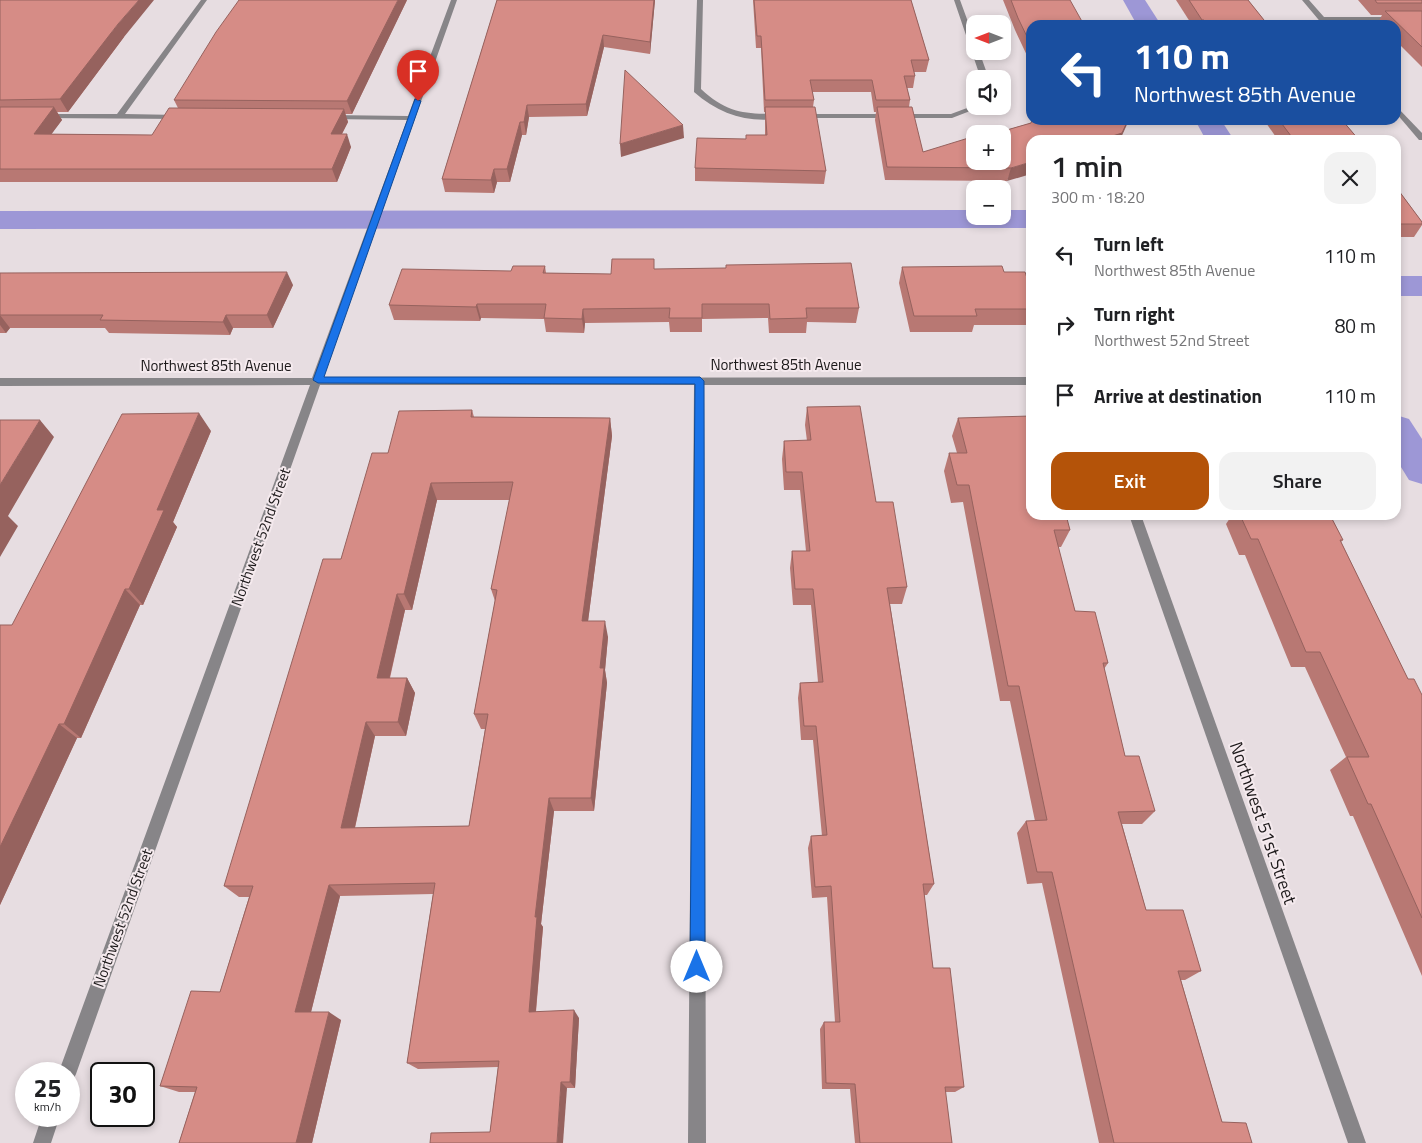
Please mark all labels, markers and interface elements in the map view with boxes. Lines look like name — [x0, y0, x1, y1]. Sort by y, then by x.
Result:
north arrow — [966, 15, 1011, 60]
map controls — [966, 15, 1011, 225]
text: 110 m — [1134, 29, 1230, 83]
icon: left — [1051, 40, 1116, 105]
pin — [397, 50, 439, 101]
icon: arrive — [404, 57, 432, 85]
button: sound — [966, 70, 1011, 115]
text: Northwest 85th Avenue — [1134, 77, 1356, 111]
button: + — [966, 125, 1011, 170]
text: 1 min — [1051, 143, 1123, 189]
button: close — [1324, 152, 1376, 204]
button: − — [966, 180, 1011, 225]
text: 300 m · 18:20 — [1051, 185, 1145, 209]
text: Turn left — [1094, 229, 1164, 258]
icon: left — [1051, 241, 1079, 269]
text: 110 m — [1324, 241, 1376, 270]
text: Northwest 85th Avenue — [1094, 258, 1255, 282]
text: Turn right — [1094, 299, 1175, 328]
icon: right — [1051, 311, 1079, 339]
text: 80 m — [1335, 311, 1376, 340]
text: Northwest 52nd Street — [1094, 328, 1249, 352]
street label: Northwest 85th Avenue — [710, 353, 862, 376]
street label: Northwest 85th Avenue — [140, 354, 292, 377]
icon: arrive — [1051, 381, 1079, 409]
text: Arrive at destination — [1094, 381, 1262, 410]
text: 110 m — [1324, 381, 1376, 410]
button: Exit — [1051, 452, 1209, 510]
button: Share — [1219, 452, 1376, 510]
street label: Northwest 52nd Street — [225, 464, 296, 609]
street label: Northwest 51st Street — [1223, 738, 1304, 908]
street label: Northwest 52nd Street — [87, 845, 158, 990]
position arrow — [670, 940, 722, 992]
speed limit sign: 30 — [90, 1062, 155, 1127]
text: 25 — [33, 1069, 62, 1107]
text: km/h — [34, 1097, 61, 1116]

